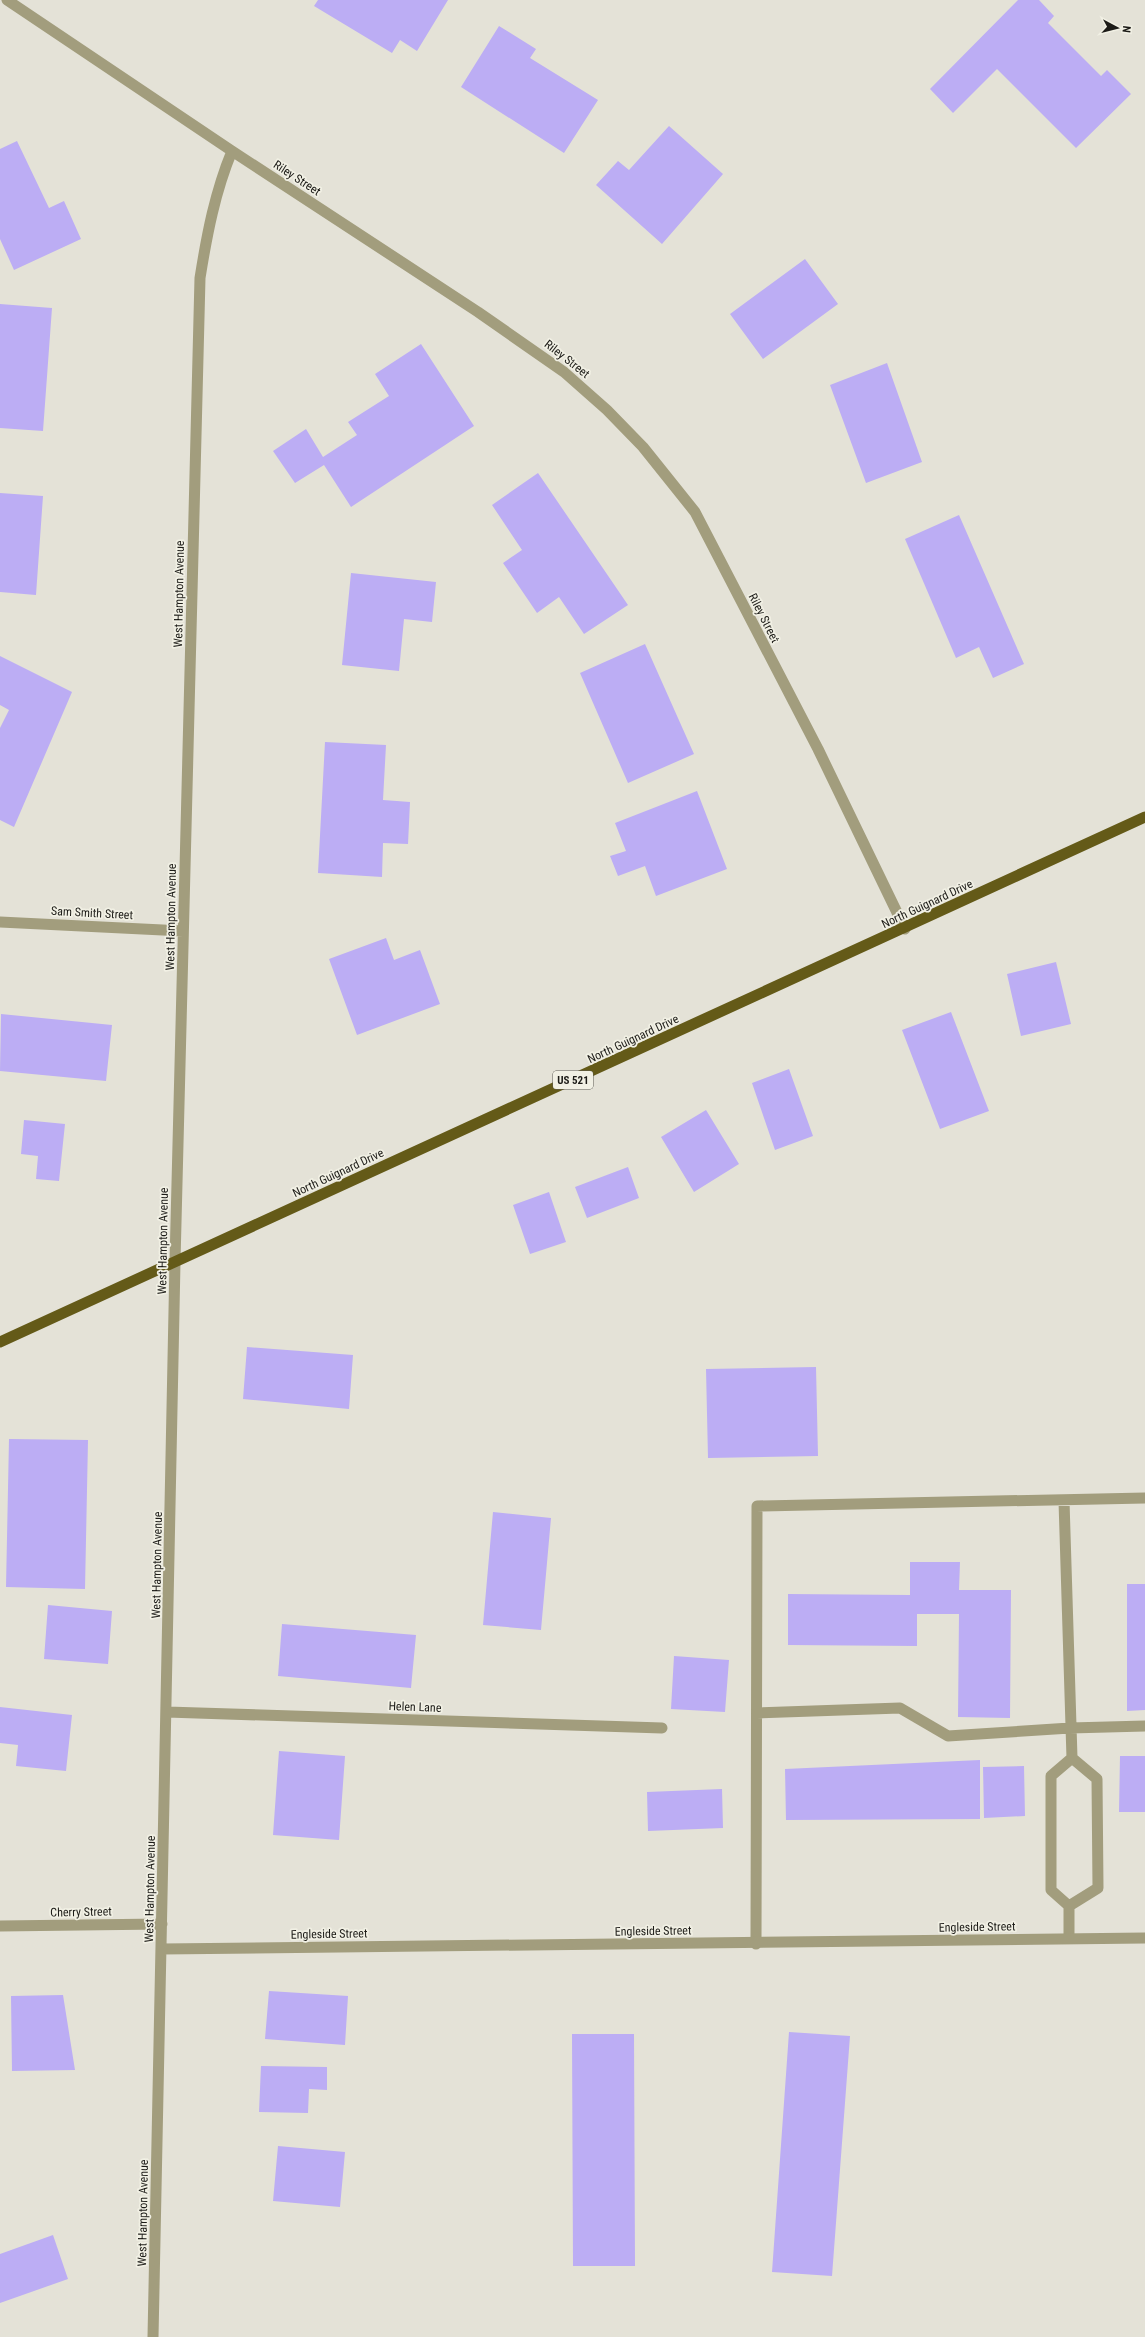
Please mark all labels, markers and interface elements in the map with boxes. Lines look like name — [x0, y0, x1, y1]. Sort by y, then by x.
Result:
north arrow — [1097, 8, 1137, 48]
text: N — [1120, 25, 1133, 34]
street label: Riley Street — [271, 158, 324, 199]
street label: Riley Street — [542, 337, 593, 381]
street label: West Hampton Avenue — [171, 540, 187, 648]
street label: Riley Street — [746, 591, 783, 645]
street label: West Hampton Avenue — [163, 863, 179, 971]
street label: North Guignard Drive — [879, 877, 975, 931]
street label: Sam Smith Street — [51, 904, 134, 922]
street label: North Guignard Drive — [585, 1012, 681, 1066]
road number: US 521 — [553, 1071, 593, 1089]
street label: North Guignard Drive — [290, 1146, 386, 1200]
street label: West Hampton Avenue — [155, 1187, 171, 1295]
street label: West Hampton Avenue — [149, 1511, 165, 1619]
street label: Helen Lane — [388, 1699, 442, 1715]
street label: West Hampton Avenue — [142, 1835, 158, 1943]
street label: Cherry Street — [50, 1904, 112, 1920]
street label: Engleside Street — [939, 1919, 1016, 1935]
street label: Engleside Street — [615, 1923, 692, 1939]
street label: Engleside Street — [291, 1926, 368, 1942]
street label: West Hampton Avenue — [135, 2159, 151, 2267]

